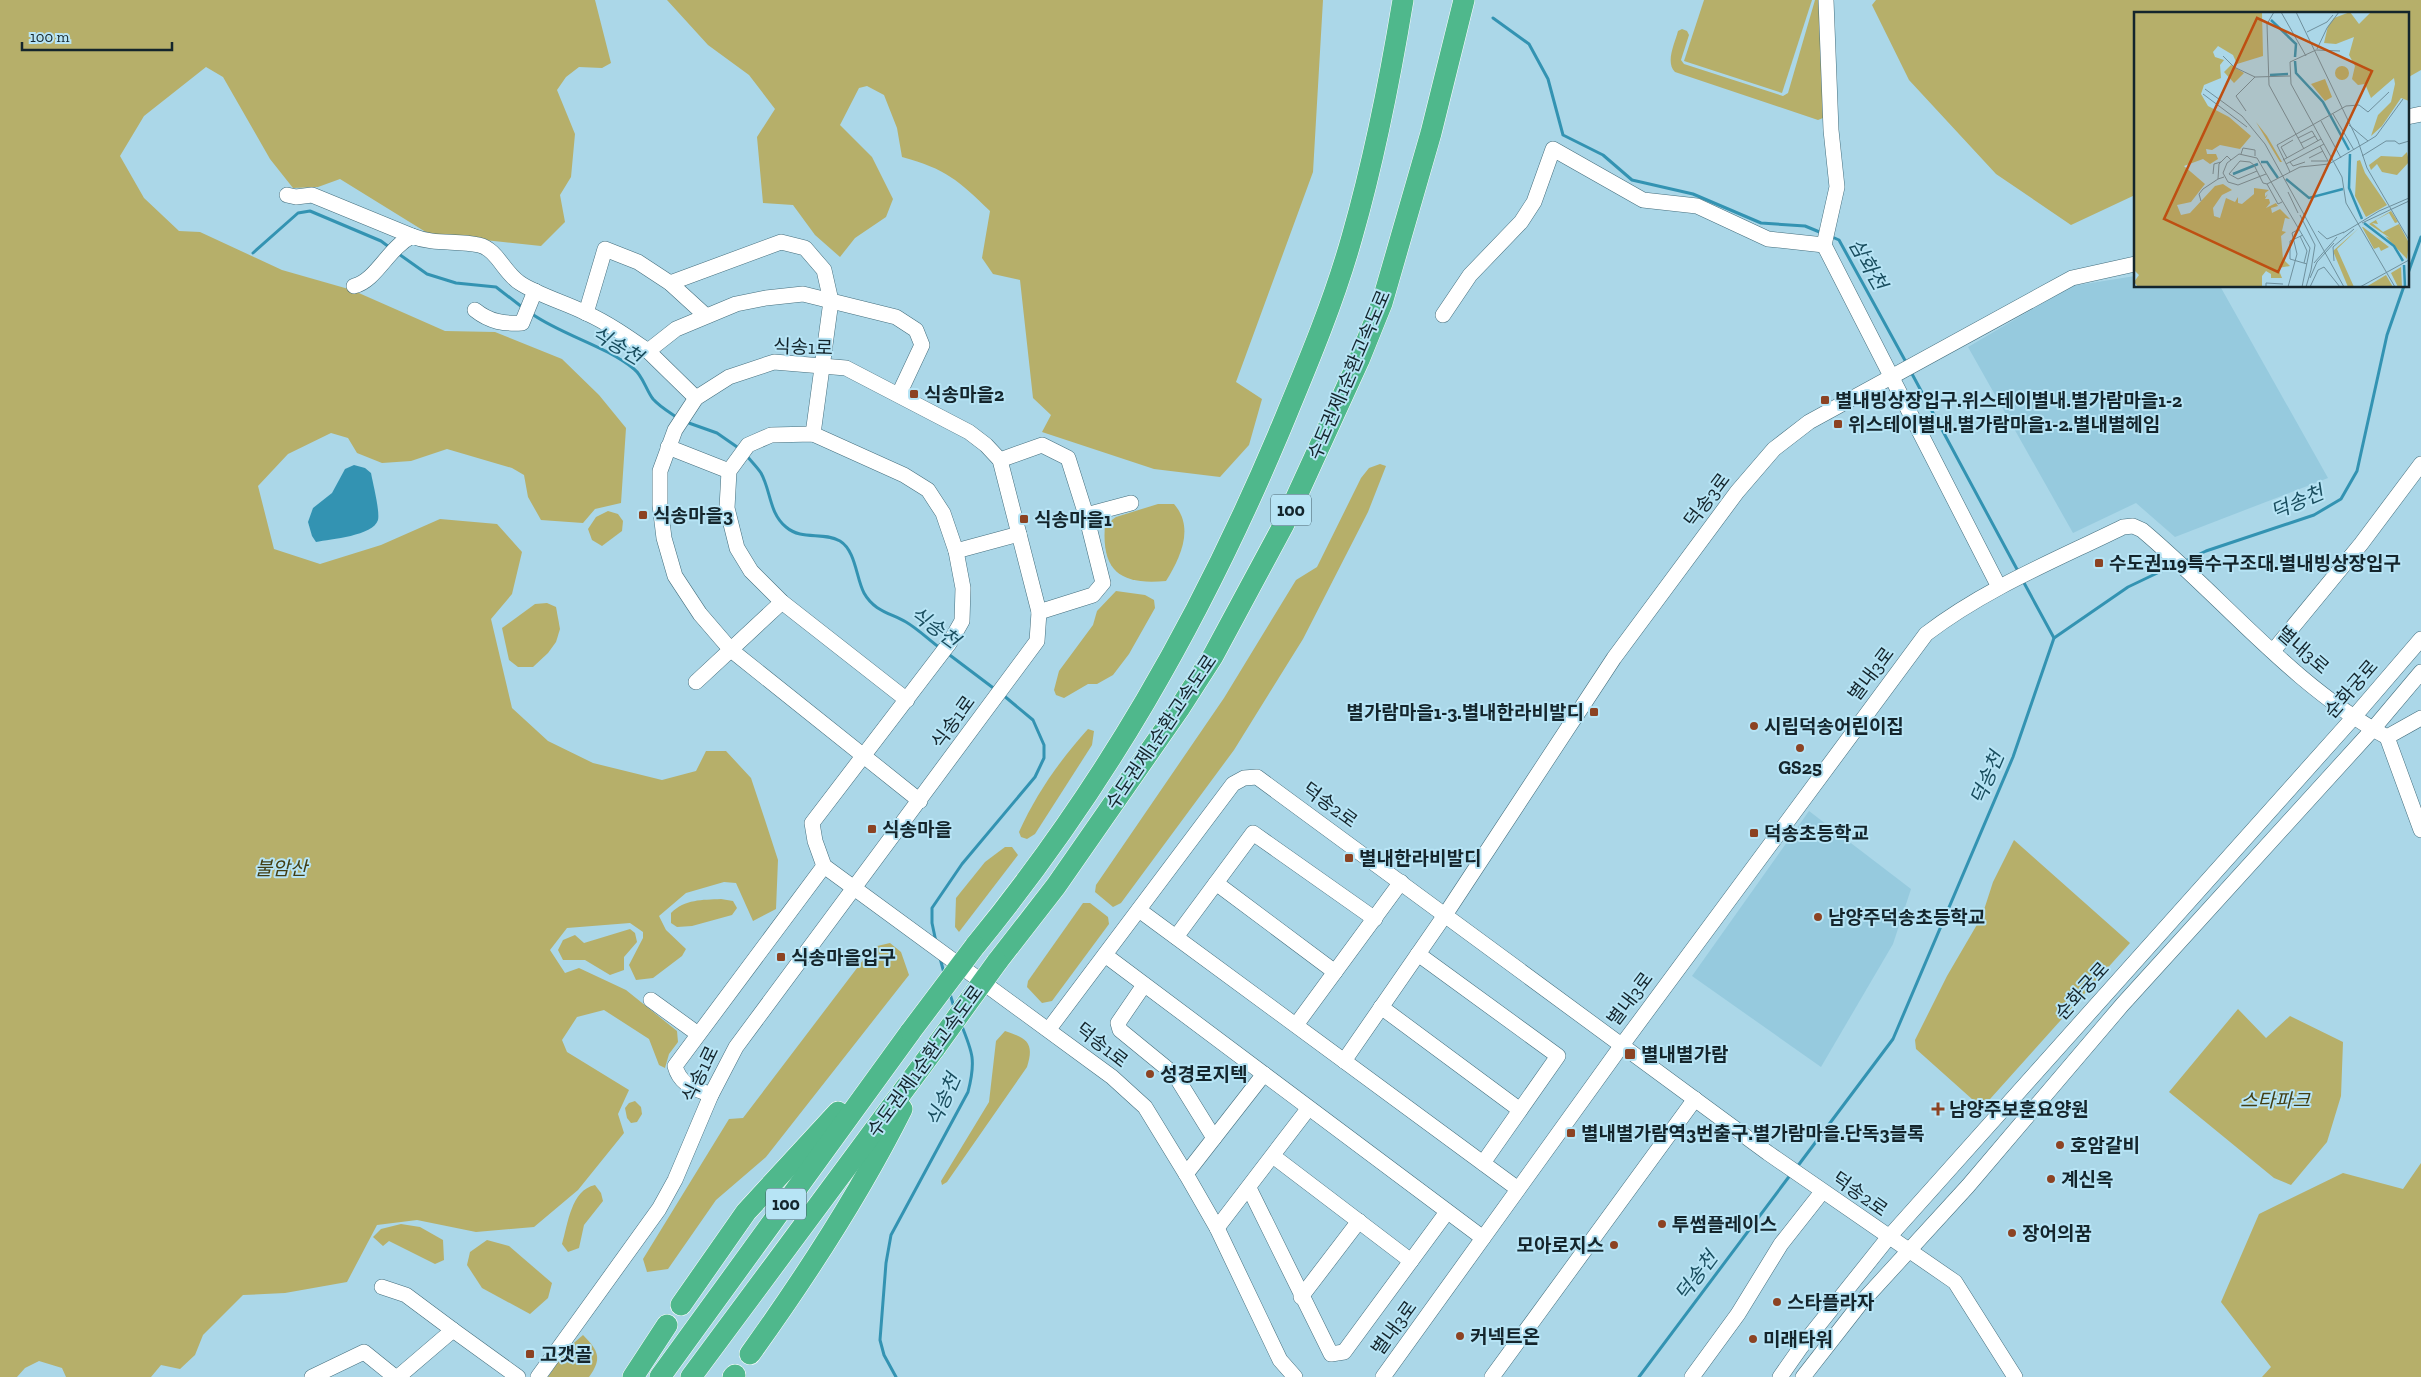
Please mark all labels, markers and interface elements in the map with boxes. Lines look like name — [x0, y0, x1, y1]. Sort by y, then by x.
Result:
inset map — [2134, 12, 2408, 288]
scale bar — [22, 20, 172, 52]
text: 100 m — [30, 28, 69, 46]
water label: 삼화천 — [1844, 234, 1893, 296]
street label: 수도권제1순환고속도로 — [1303, 287, 1395, 463]
water label: 식송천 — [587, 320, 649, 371]
street label: 식송1로 — [773, 334, 833, 360]
place label: 식송마을2 — [924, 383, 1004, 406]
marker: 식송마을2 — [908, 388, 920, 400]
place label: 별내빙상장입구.위스테이별내.별가람마을1-2 — [1835, 389, 2182, 412]
marker: 별내빙상장입구.위스테이별내.별가람마을1-2 — [1819, 394, 1831, 406]
place label: 위스테이별내.별가람마을1-2.별내별헤임 — [1848, 413, 2160, 436]
marker: 위스테이별내.별가람마을1-2.별내별헤임 — [1832, 418, 1844, 430]
street label: 덕송3로 — [1679, 468, 1735, 532]
water label: 덕송천 — [2267, 479, 2329, 524]
road number: 100 — [1271, 494, 1311, 526]
place label: 식송마을3 — [653, 504, 733, 527]
place label: 식송마을1 — [1034, 508, 1112, 531]
marker: 식송마을3 — [637, 509, 649, 521]
marker: 식송마을1 — [1018, 513, 1030, 525]
place label: 수도권119특수구조대.별내빙상장입구 — [2109, 552, 2401, 575]
marker: 수도권119특수구조대.별내빙상장입구 — [2093, 557, 2105, 569]
water label: 식송천 — [906, 601, 966, 654]
street label: 별내3로 — [2272, 621, 2334, 679]
street label: 별내3로 — [1843, 642, 1899, 706]
street label: 수도권제1순환고속도로 — [1101, 650, 1221, 814]
street label: 순화궁로 — [2319, 655, 2383, 723]
street label: 식송1로 — [926, 691, 980, 753]
place label: 별가람마을1-3.별내한라비발디 — [1346, 701, 1584, 724]
marker: 별가람마을1-3.별내한라비발디 — [1588, 706, 1600, 718]
place label: 시립덕송어린이집 — [1764, 715, 1904, 738]
marker: 시립덕송어린이집 — [1748, 720, 1760, 732]
marker: GS25 — [1794, 742, 1806, 754]
water label: 덕송천 — [1965, 746, 2010, 808]
place label: GS25 — [1778, 756, 1822, 779]
street label: 덕송2로 — [1298, 777, 1362, 833]
place label: 식송마을 — [882, 818, 952, 841]
place label: 덕송초등학교 — [1764, 822, 1869, 845]
marker: 식송마을 — [866, 823, 878, 835]
marker: 덕송초등학교 — [1748, 827, 1760, 839]
place label: 별내한라비발디 — [1359, 847, 1481, 870]
marker: 별내한라비발디 — [1343, 852, 1355, 864]
park label: 불암산 — [255, 857, 310, 880]
place label: 남양주덕송초등학교 — [1828, 906, 1985, 929]
marker: 남양주덕송초등학교 — [1812, 911, 1824, 923]
place label: 식송마을입구 — [791, 946, 896, 969]
marker: 식송마을입구 — [775, 951, 787, 963]
street label: 순화궁로 — [2050, 957, 2114, 1025]
street label: 별내3로 — [1602, 967, 1658, 1031]
street label: 수도권제1순환고속도로 — [862, 981, 988, 1141]
street label: 덕송1로 — [1071, 1018, 1133, 1072]
street label: 식송1로 — [677, 1042, 723, 1106]
place label: 별내별가람 — [1641, 1043, 1728, 1066]
marker: 별내별가람 — [1623, 1047, 1637, 1061]
place label: 성경로지텍 — [1160, 1063, 1247, 1086]
water label: 식송천 — [921, 1068, 966, 1130]
marker: 성경로지텍 — [1144, 1068, 1156, 1080]
park label: 스타파크 — [2240, 1089, 2311, 1112]
place label: 남양주보훈요양원 — [1949, 1098, 2089, 1121]
marker: 남양주보훈요양원 — [1931, 1102, 1945, 1116]
place label: 별내별가람역3번출구.별가람마을.단독3블록 — [1581, 1122, 1925, 1145]
marker: 별내별가람역3번출구.별가람마을.단독3블록 — [1565, 1127, 1577, 1139]
place label: 호암갈비 — [2070, 1134, 2140, 1157]
marker: 호암갈비 — [2054, 1139, 2066, 1151]
street label: 덕송2로 — [1828, 1167, 1892, 1221]
place label: 계신옥 — [2061, 1168, 2113, 1191]
marker: 계신옥 — [2045, 1173, 2057, 1185]
road number: 100 — [766, 1188, 806, 1220]
place label: 투썸플레이스 — [1672, 1213, 1777, 1236]
marker: 투썸플레이스 — [1656, 1218, 1668, 1230]
place label: 장어의꿈 — [2022, 1222, 2092, 1245]
marker: 장어의꿈 — [2006, 1227, 2018, 1239]
place label: 모아로지스 — [1517, 1234, 1604, 1257]
marker: 모아로지스 — [1608, 1239, 1620, 1251]
water label: 덕송천 — [1670, 1245, 1724, 1305]
place label: 스타플라자 — [1787, 1291, 1875, 1314]
street label: 별내3로 — [1367, 1296, 1421, 1360]
marker: 스타플라자 — [1771, 1296, 1783, 1308]
place label: 커넥트온 — [1470, 1325, 1540, 1348]
place label: 미래타워 — [1763, 1328, 1833, 1351]
marker: 커넥트온 — [1454, 1330, 1466, 1342]
marker: 미래타워 — [1747, 1333, 1759, 1345]
place label: 고갯골 — [540, 1343, 592, 1366]
marker: 고갯골 — [524, 1348, 536, 1360]

